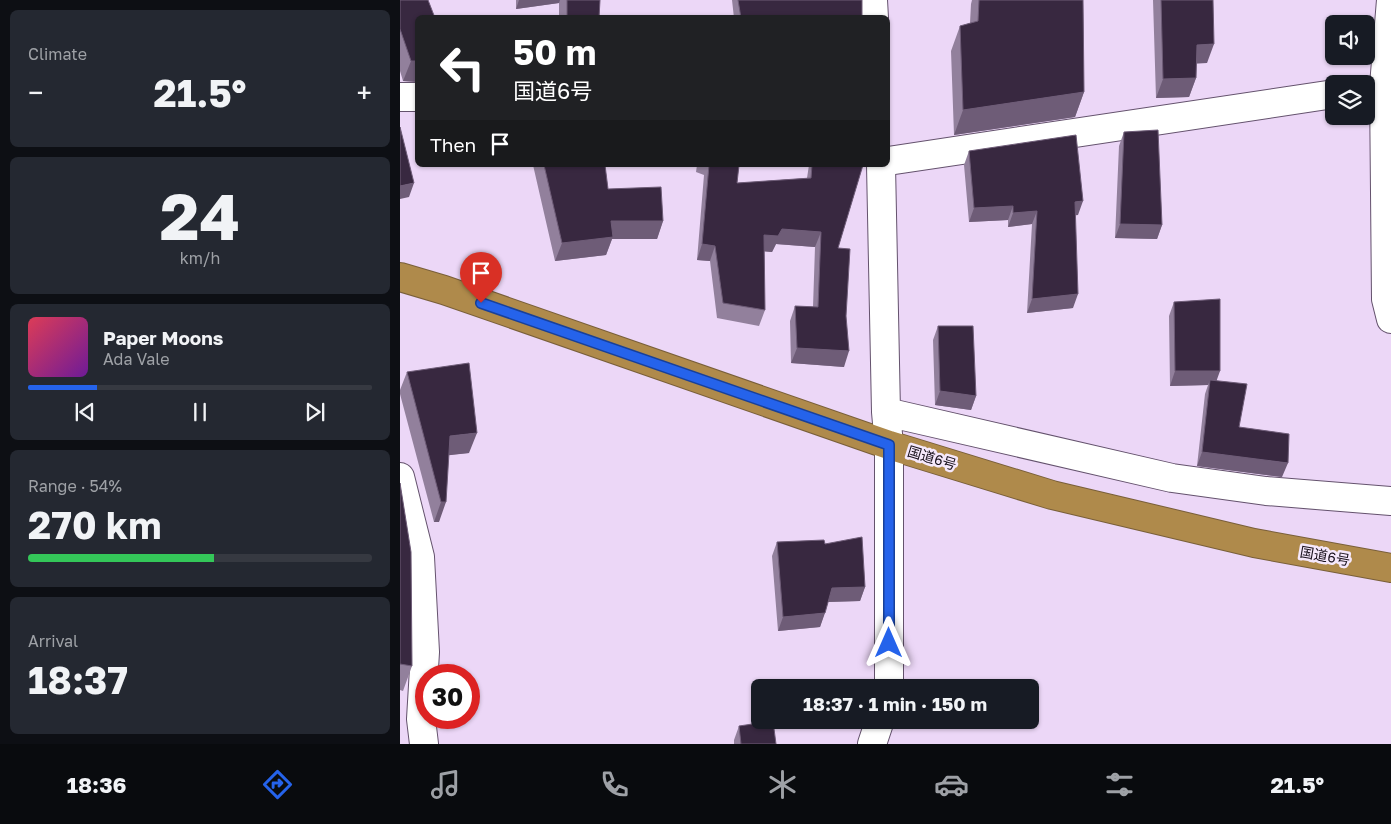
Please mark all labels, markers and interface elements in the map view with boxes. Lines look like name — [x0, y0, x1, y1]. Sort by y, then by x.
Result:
map controls — [1325, 15, 1375, 125]
button: sound — [1325, 15, 1375, 65]
text: 50 m — [513, 31, 596, 73]
icon: left — [430, 35, 495, 100]
text: Climate — [28, 44, 87, 64]
text: 21.5° — [154, 70, 246, 115]
button: layers — [1325, 75, 1375, 125]
text: − — [28, 76, 43, 109]
text: + — [357, 76, 372, 109]
text: 国道6号 — [513, 77, 592, 104]
icon: arrive — [486, 130, 514, 158]
text: Then — [430, 133, 476, 156]
text: 24 — [160, 176, 240, 254]
text: km/h — [180, 248, 220, 268]
pin — [460, 252, 502, 303]
icon: arrive — [467, 259, 495, 287]
text: Paper Moons — [103, 326, 223, 349]
text: Ada Vale — [103, 349, 169, 369]
icon: previous — [71, 398, 99, 426]
icon: pause — [186, 398, 214, 426]
icon: next — [301, 398, 329, 426]
street label: 国道6号 — [906, 442, 959, 473]
text: Range · 54% — [28, 476, 122, 496]
text: 270 km — [28, 502, 161, 547]
street label: 国道6号 — [1299, 543, 1351, 568]
position arrow — [862, 616, 914, 668]
text: Arrival — [28, 631, 78, 651]
text: 18:37 — [28, 657, 128, 702]
speed limit sign: 30 — [415, 664, 480, 729]
text: 18:37 · 1 min · 150 m — [803, 692, 987, 715]
icon: directions — [260, 767, 295, 802]
icon: music — [428, 767, 463, 802]
icon: phone — [597, 767, 632, 802]
icon: climate — [765, 767, 800, 802]
icon: car — [934, 767, 969, 802]
icon: filters — [1102, 767, 1137, 802]
text: 18:36 — [67, 771, 127, 798]
text: 21.5° — [1270, 771, 1324, 798]

